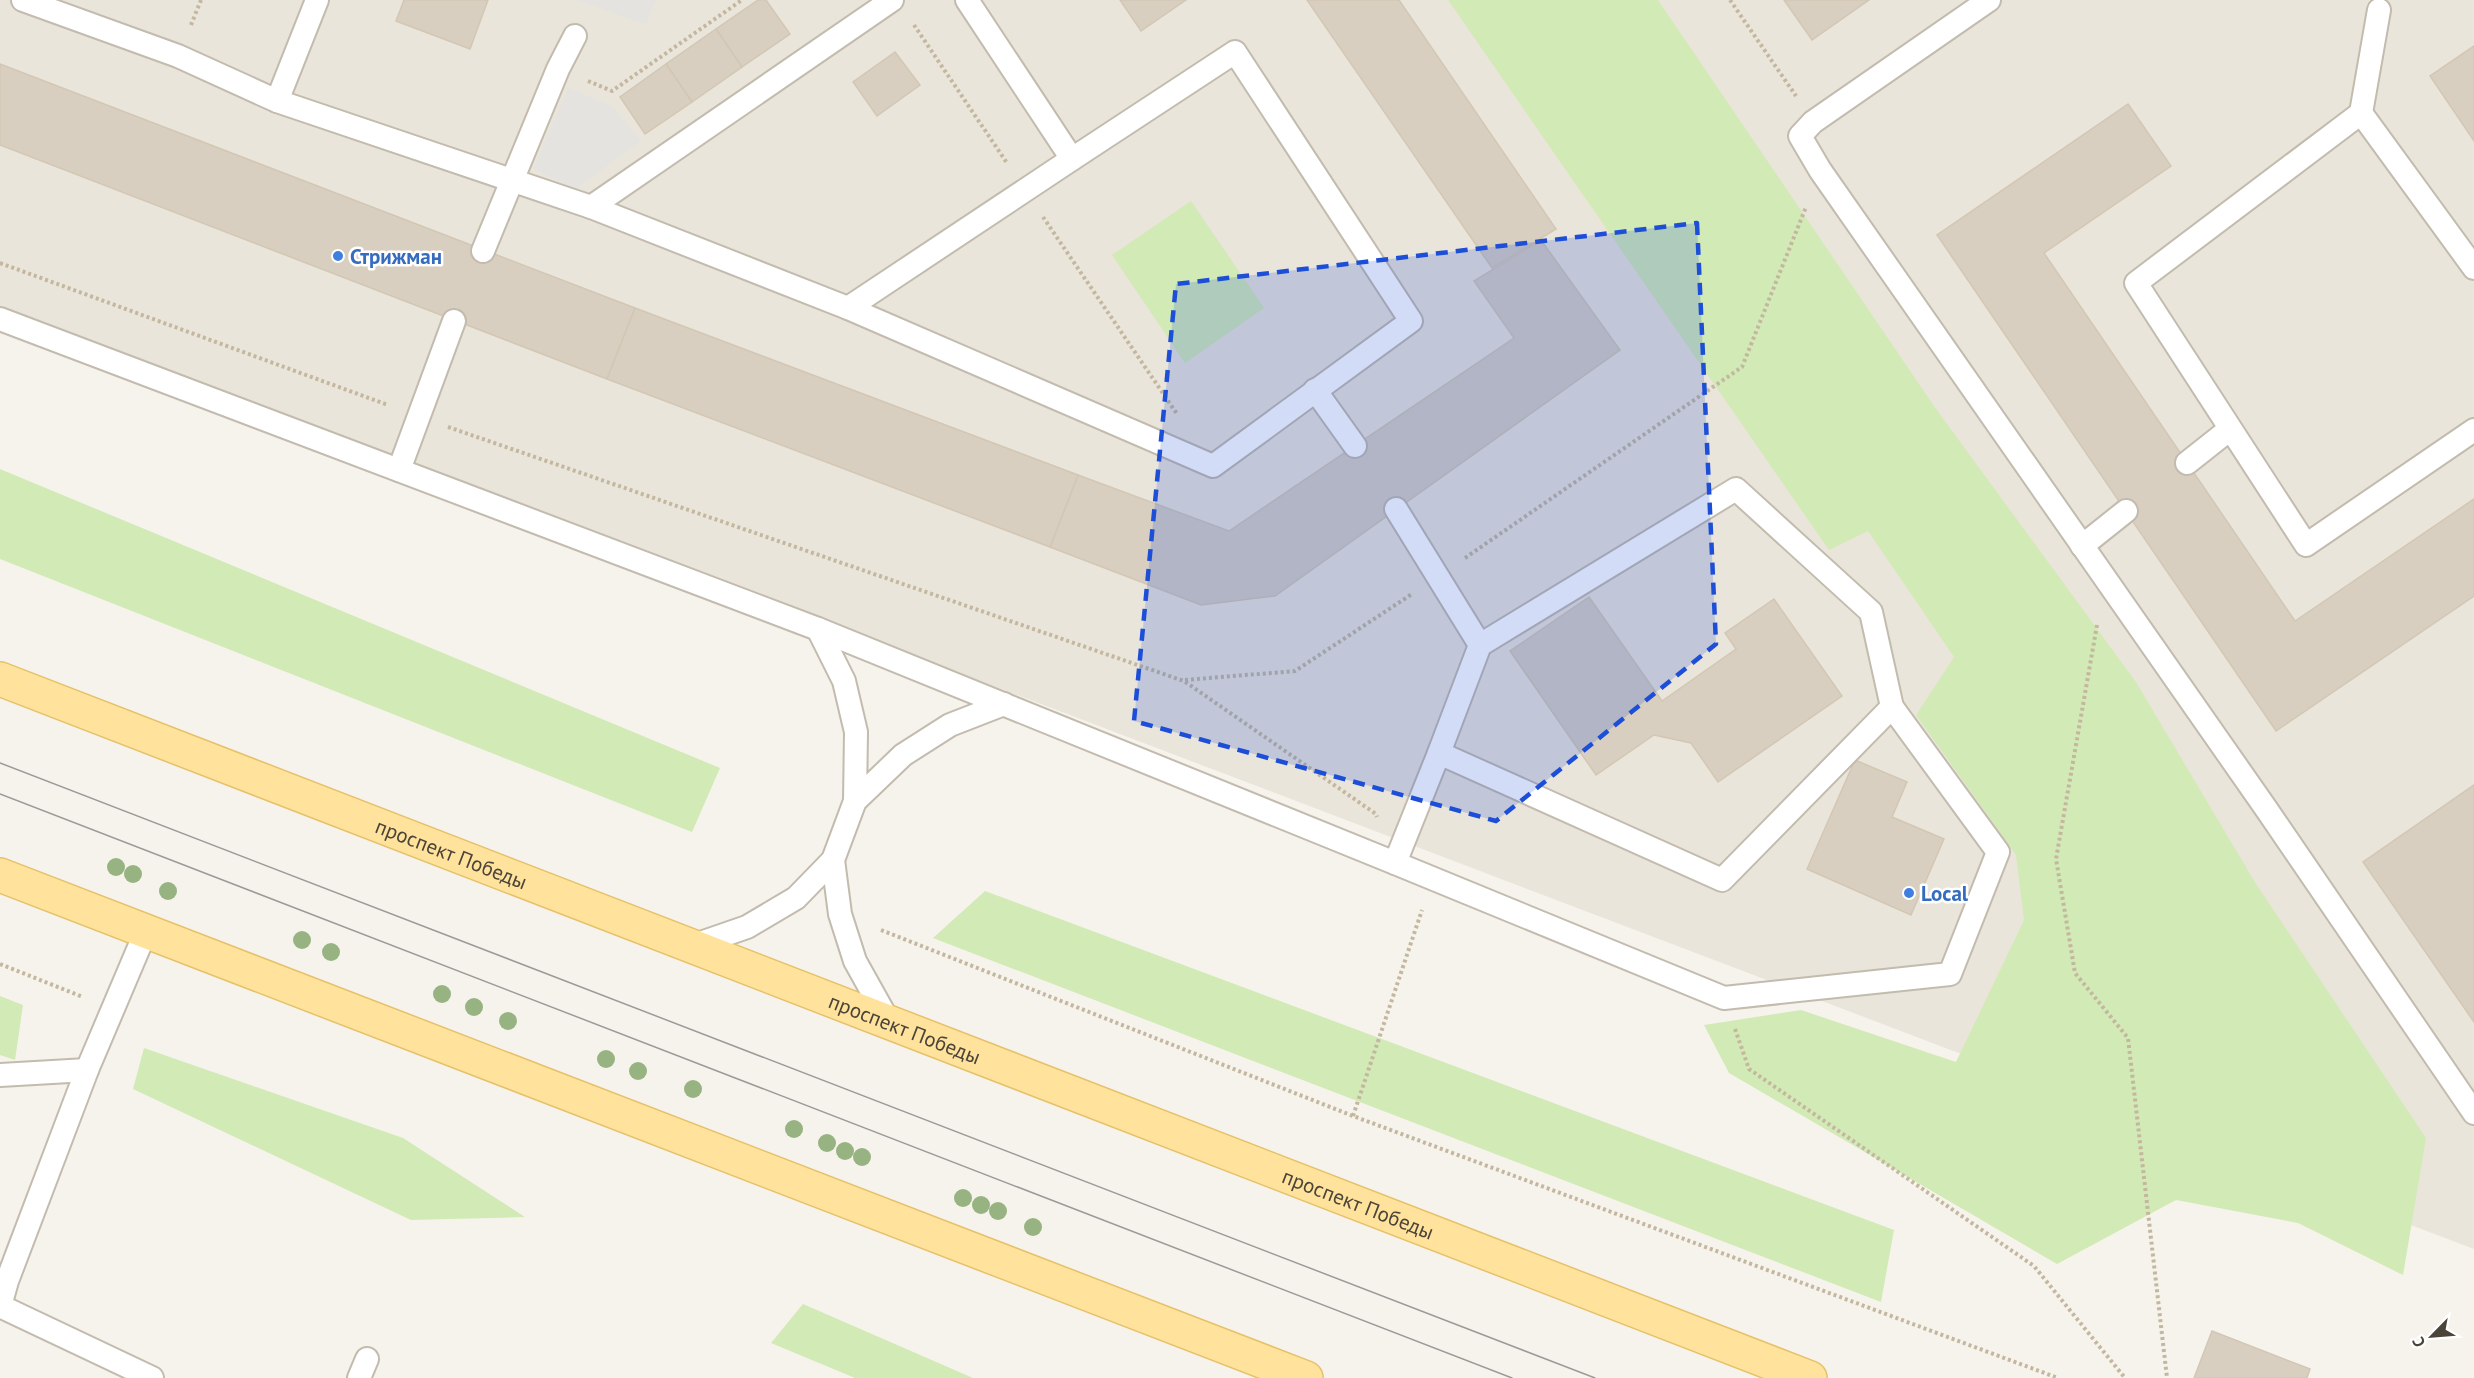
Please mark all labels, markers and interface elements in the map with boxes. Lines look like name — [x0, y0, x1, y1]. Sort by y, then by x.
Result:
place label: Стрижман — [350, 243, 442, 270]
marker: Стрижман — [331, 249, 345, 263]
street label: проспект Победы — [372, 812, 531, 895]
place label: Local — [1921, 880, 1969, 907]
marker: Local — [1902, 886, 1916, 900]
street label: проспект Победы — [825, 987, 985, 1070]
street label: проспект Победы — [1279, 1162, 1438, 1245]
north arrow — [2402, 1306, 2462, 1366]
text: С — [2407, 1334, 2429, 1351]

